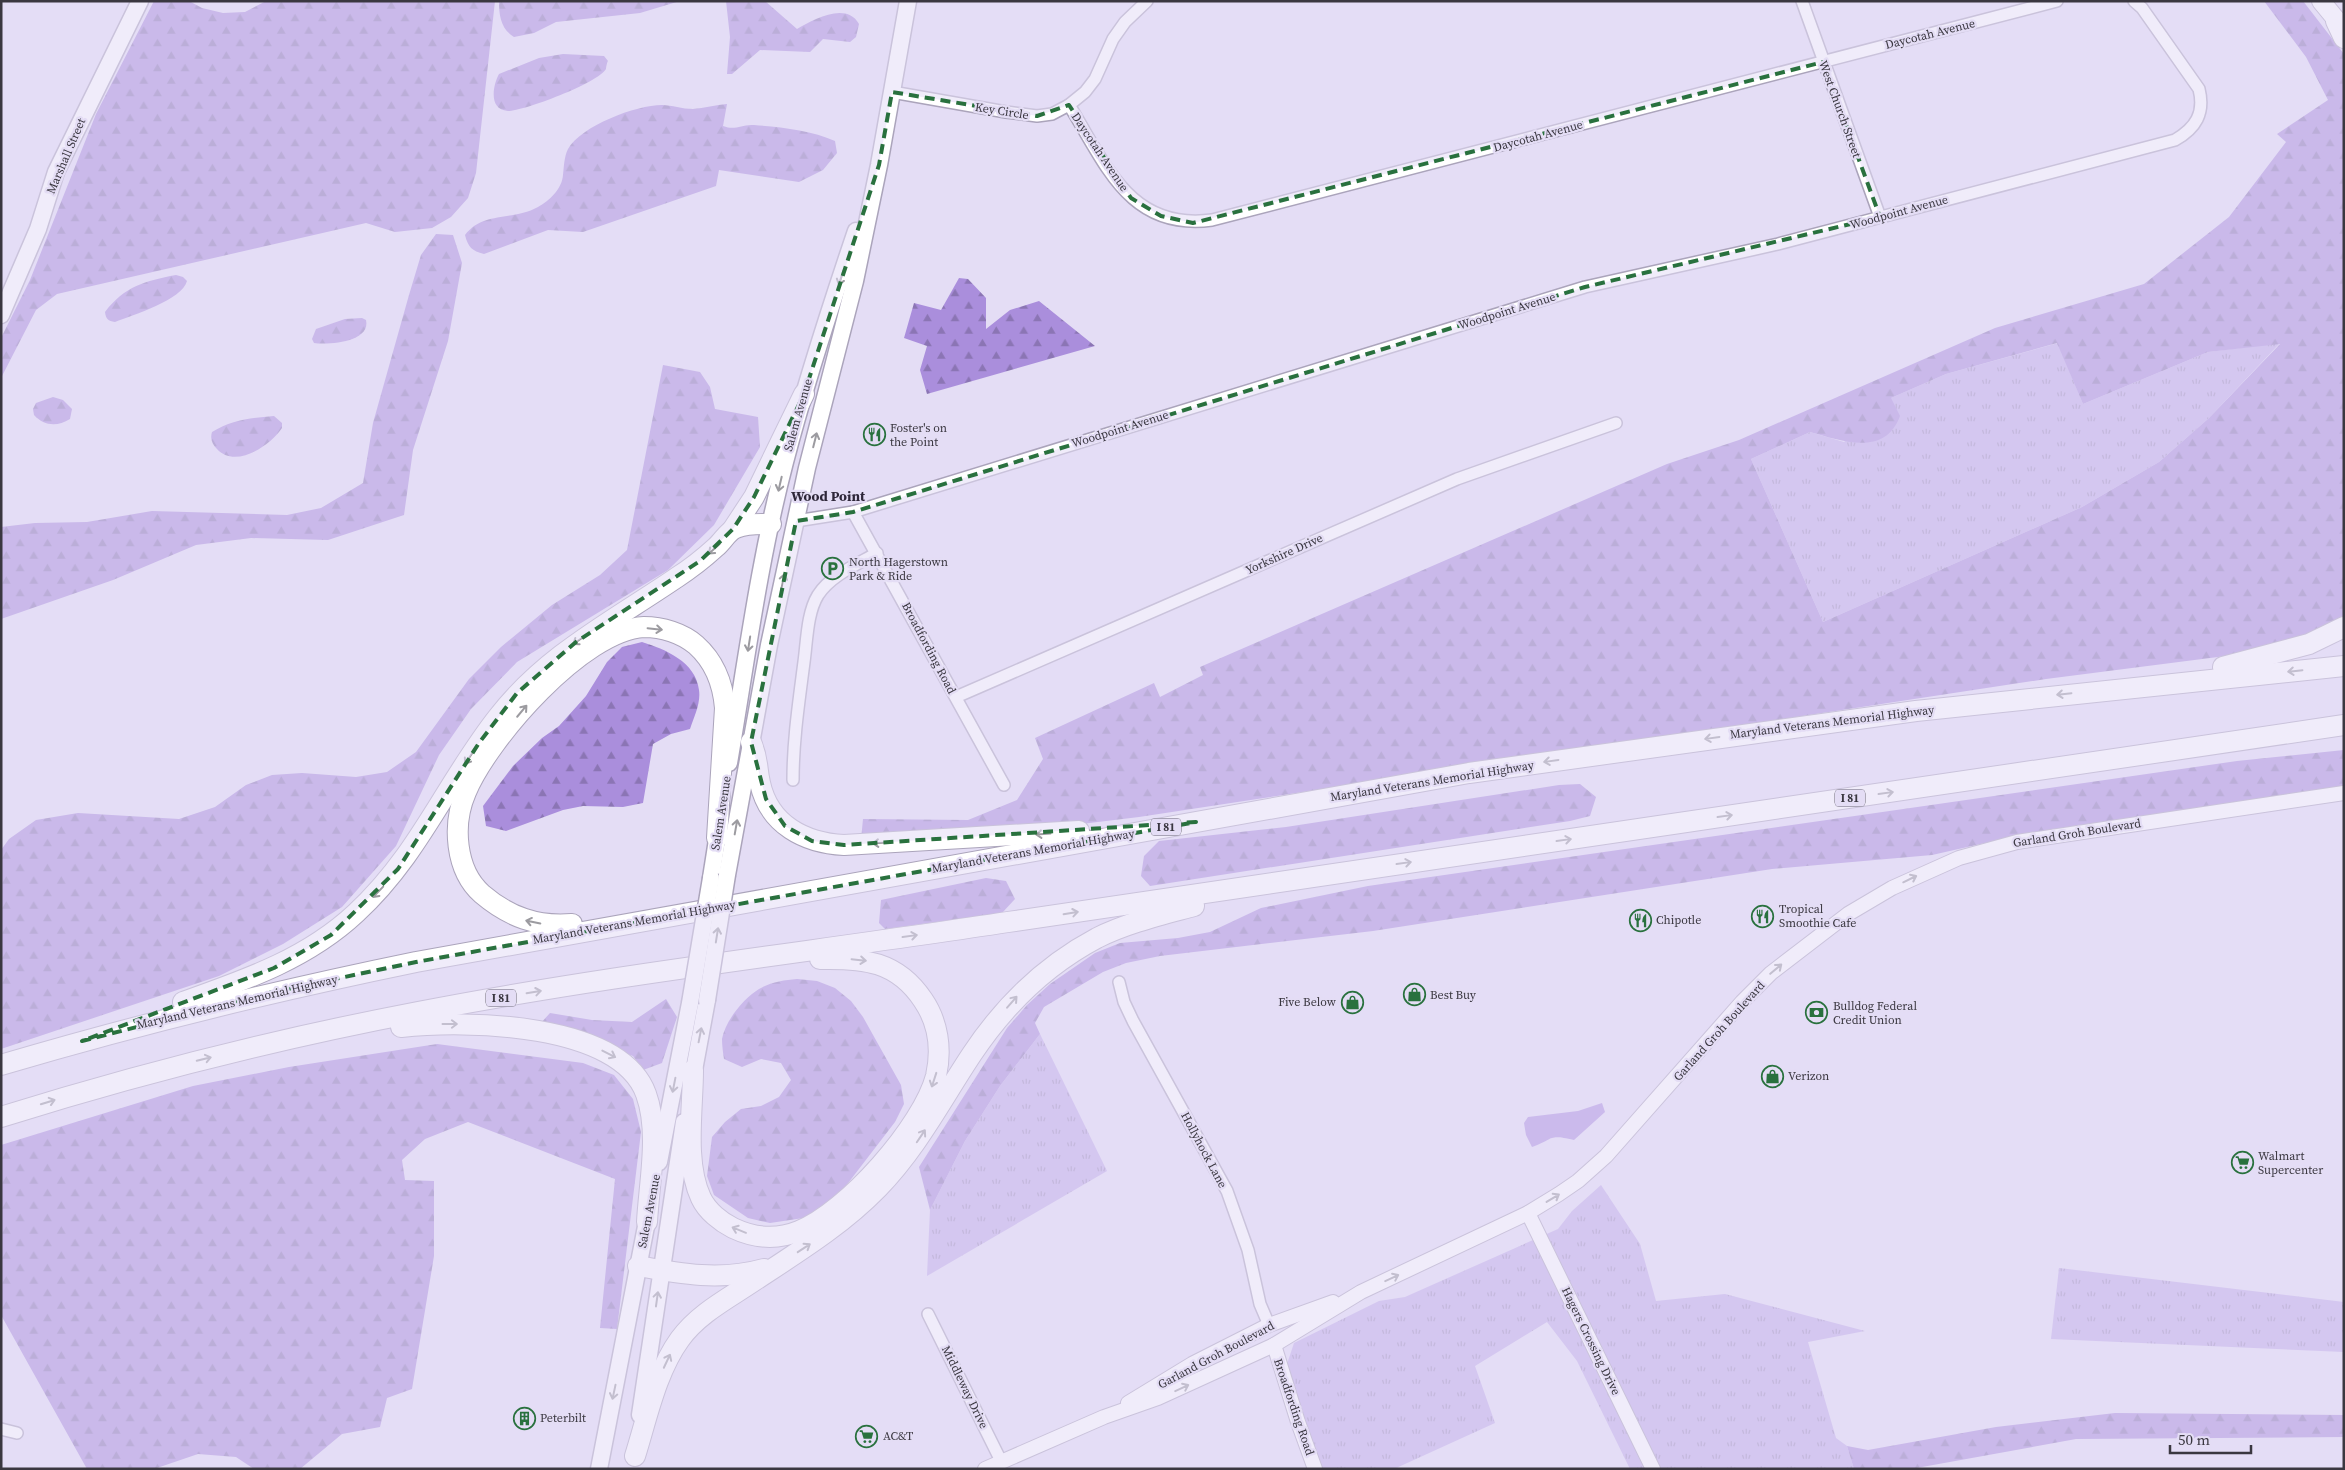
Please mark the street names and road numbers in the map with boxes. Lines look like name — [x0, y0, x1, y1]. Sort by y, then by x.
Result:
street label: Daycotah Avenue — [1883, 15, 1977, 53]
street label: West Church Street — [1815, 58, 1865, 160]
street label: Key Circle — [974, 99, 1030, 123]
street label: Daycotah Avenue — [1068, 109, 1132, 195]
street label: Marshall Street — [43, 116, 89, 196]
street label: Daycotah Avenue — [1491, 116, 1585, 156]
street label: Woodpoint Avenue — [1848, 191, 1950, 233]
street label: Woodpoint Avenue — [1456, 289, 1558, 333]
street label: Salem Avenue — [780, 377, 816, 453]
street label: Woodpoint Avenue — [1069, 407, 1171, 451]
street label: Yorkshire Drive — [1243, 530, 1325, 578]
street label: Broadfording Road — [898, 599, 960, 697]
street label: Maryland Veterans Memorial Highway — [1729, 701, 1936, 742]
street label: Maryland Veterans Memorial Highway — [1329, 757, 1536, 805]
street label: Salem Avenue — [707, 775, 735, 851]
road number: I 81 — [1835, 790, 1865, 806]
street label: Garland Groh Boulevard — [2012, 815, 2142, 851]
road number: I 81 — [1151, 819, 1181, 836]
street label: Maryland Veterans Memorial Highway — [930, 825, 1137, 877]
street label: Maryland Veterans Memorial Highway — [531, 896, 738, 948]
street label: Maryland Veterans Memorial Highway — [135, 971, 340, 1033]
street label: Garland Groh Boulevard — [1670, 977, 1768, 1084]
road number: I 81 — [486, 990, 516, 1006]
street label: Hollyhock Lane — [1177, 1109, 1231, 1191]
street label: Salem Avenue — [634, 1173, 664, 1249]
street label: Hagers Crossing Drive — [1558, 1284, 1624, 1398]
street label: Garland Groh Boulevard — [1155, 1317, 1277, 1392]
street label: Middleway Drive — [938, 1343, 992, 1431]
street label: Broadfording Road — [1270, 1356, 1318, 1458]

